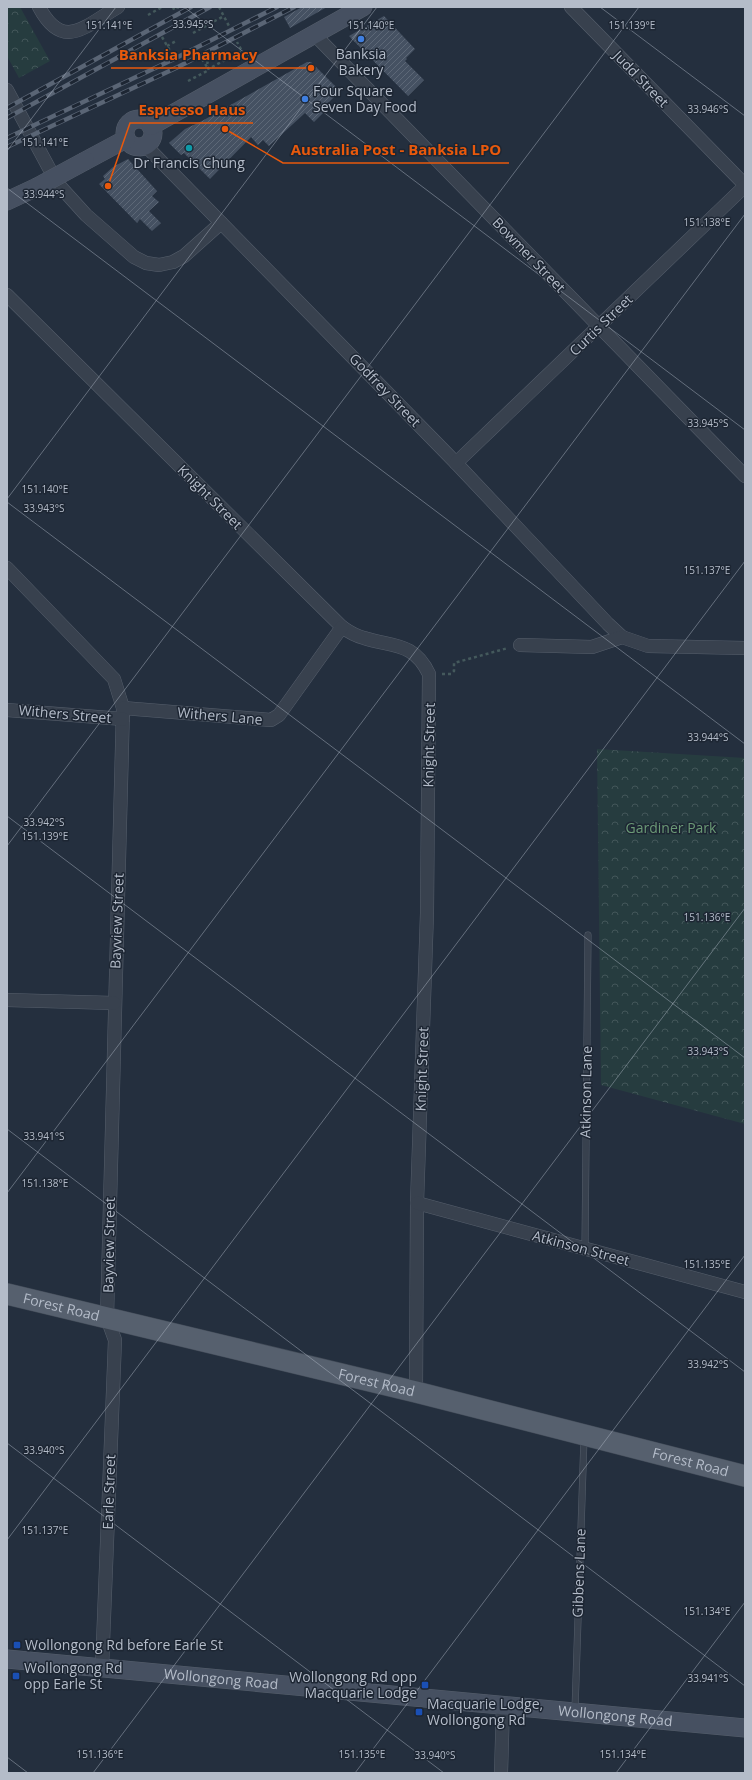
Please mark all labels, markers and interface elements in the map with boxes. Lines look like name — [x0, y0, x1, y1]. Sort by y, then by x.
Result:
text: 33.945°S — [173, 17, 213, 31]
text: 151.141°E — [86, 18, 132, 32]
text: 151.140°E — [348, 18, 394, 32]
text: 151.139°E — [609, 18, 655, 32]
marker: Banksia Bakery — [356, 34, 366, 44]
callout: Banksia Pharmacy — [111, 41, 265, 68]
text: Banksia Pharmacy — [119, 44, 258, 64]
place label: Banksia Bakery — [336, 44, 386, 79]
street label: Judd Street — [608, 45, 673, 111]
place label: Four Square Seven Day Food — [313, 81, 417, 116]
marker: Four Square Seven Day Food — [300, 94, 310, 104]
callout: Espresso Haus — [130, 96, 253, 123]
text: Espresso Haus — [139, 99, 245, 119]
text: 33.946°S — [688, 102, 728, 116]
text: 151.141°E — [22, 135, 68, 149]
callout: Australia Post - Banksia LPO — [283, 136, 509, 163]
text: Australia Post - Banksia LPO — [291, 139, 501, 159]
marker: Dr Francis Chung — [184, 143, 194, 153]
place label: Dr Francis Chung — [133, 153, 245, 172]
text: 33.944°S — [24, 187, 64, 201]
street label: Bowmer Street — [489, 213, 570, 296]
text: 151.138°E — [684, 215, 730, 229]
street label: Curtis Street — [565, 290, 636, 360]
street label: Godfrey Street — [345, 349, 425, 431]
text: 33.945°S — [688, 416, 728, 430]
street label: Knight Street — [174, 460, 247, 533]
text: 151.140°E — [22, 482, 68, 496]
text: 33.943°S — [24, 501, 64, 515]
text: 151.137°E — [684, 563, 730, 577]
street label: Withers Street — [18, 700, 112, 727]
street label: Withers Lane — [177, 702, 264, 729]
street label: Knight Street — [418, 703, 439, 787]
text: 33.944°S — [688, 730, 728, 744]
text: 33.942°S — [24, 815, 64, 829]
park label: Gardiner Park — [626, 818, 717, 837]
text: 151.139°E — [22, 829, 68, 843]
street label: Bayview Street — [105, 873, 128, 969]
text: 151.136°E — [684, 910, 730, 924]
street label: Knight Street — [411, 1026, 432, 1112]
text: 33.943°S — [688, 1044, 728, 1058]
street label: Atkinson Lane — [575, 1046, 596, 1138]
text: 33.941°S — [24, 1129, 64, 1143]
text: 151.138°E — [22, 1176, 68, 1190]
street label: Bayview Street — [98, 1197, 119, 1293]
street label: Atkinson Street — [530, 1225, 632, 1270]
text: 151.135°E — [684, 1257, 730, 1271]
street label: Forest Road — [21, 1288, 102, 1325]
text: 33.942°S — [688, 1357, 728, 1371]
street label: Forest Road — [337, 1364, 417, 1400]
text: 33.940°S — [24, 1443, 64, 1457]
street label: Forest Road — [651, 1443, 731, 1480]
street label: Earle Street — [98, 1454, 119, 1530]
text: 151.137°E — [22, 1523, 68, 1537]
street label: Gibbens Lane — [567, 1528, 590, 1618]
text: 151.134°E — [684, 1604, 730, 1618]
place label: Wollongong Rd before Earle St — [25, 1635, 223, 1654]
marker: Wollongong Rd before Earle St — [12, 1640, 22, 1650]
place label: Wollongong Rd opp Earle St — [24, 1658, 122, 1693]
street label: Wollongong Road — [163, 1664, 279, 1693]
place label: Wollongong Rd opp Macquarie Lodge — [289, 1667, 417, 1702]
marker: Wollongong Rd opp Earle St — [11, 1671, 21, 1681]
text: 33.941°S — [688, 1671, 728, 1685]
marker: Wollongong Rd opp Macquarie Lodge — [420, 1680, 430, 1690]
place label: Macquarie Lodge, Wollongong Rd — [427, 1694, 543, 1729]
street label: Wollongong Road — [557, 1701, 673, 1730]
marker: Macquarie Lodge, Wollongong Rd — [414, 1707, 424, 1717]
text: 151.136°E — [77, 1747, 123, 1761]
text: 151.135°E — [339, 1747, 385, 1761]
text: 151.134°E — [600, 1747, 646, 1761]
text: 33.940°S — [415, 1748, 455, 1762]

